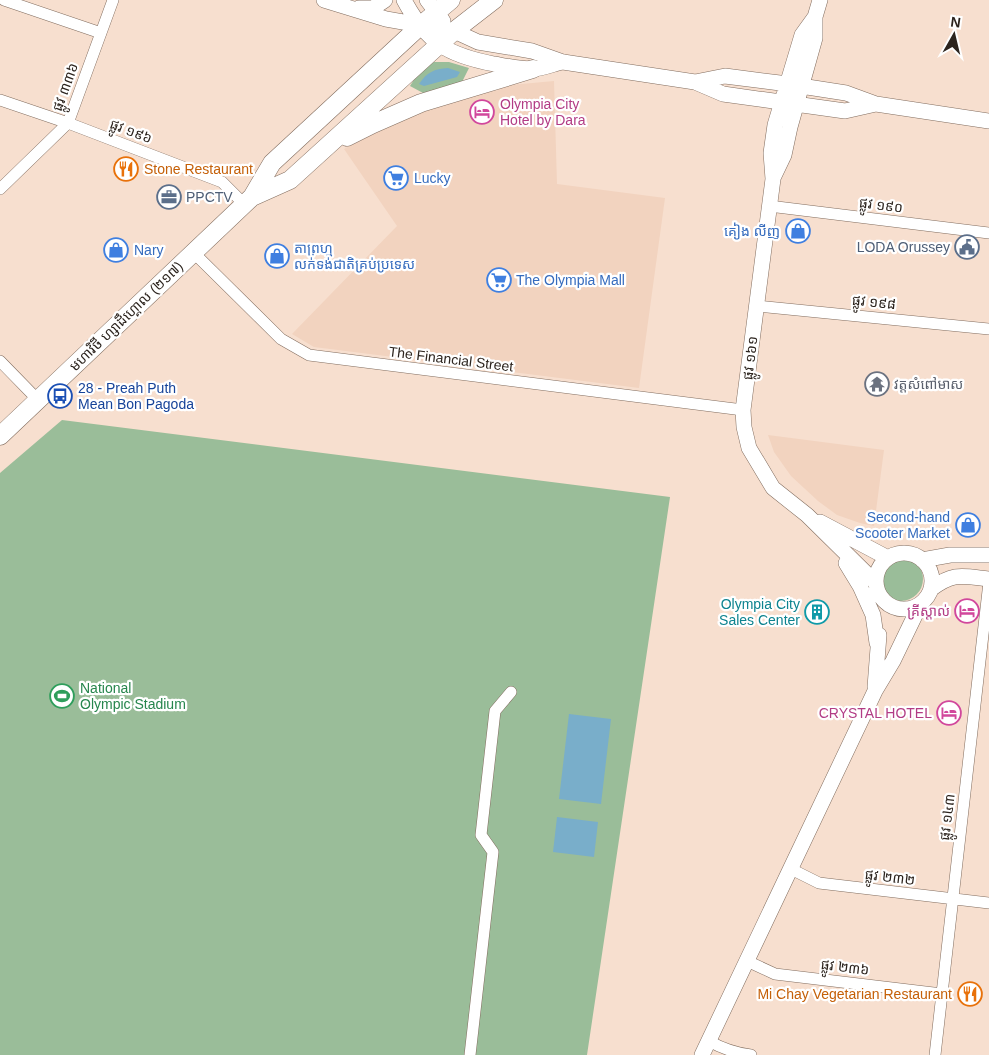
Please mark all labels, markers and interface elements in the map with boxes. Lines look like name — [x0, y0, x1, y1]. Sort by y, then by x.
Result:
north arrow — [929, 10, 979, 60]
text: N — [950, 13, 962, 31]
street label: ផ្លូវ ៣៣៦ — [49, 61, 85, 115]
place label: Olympia City Hotel by Dara — [500, 96, 586, 128]
hotel icon: Olympia City Hotel by Dara — [469, 99, 495, 125]
street label: ផ្លូវ ១៩៦ — [106, 116, 154, 150]
restaurant icon: Stone Restaurant — [113, 156, 139, 182]
place label: Stone Restaurant — [144, 161, 253, 177]
supermarket icon: Lucky — [383, 165, 409, 191]
place label: Lucky — [414, 170, 451, 186]
office icon: PPCTV — [156, 184, 182, 210]
place label: PPCTV — [186, 189, 233, 205]
street label: ផ្លូវ ១៩០ — [858, 194, 904, 220]
shop icon: គៀង លីញ — [785, 218, 811, 244]
place label: គៀង លីញ — [724, 222, 780, 240]
public building icon: LODA Orussey — [954, 234, 980, 260]
shop icon: Nary — [103, 237, 129, 263]
place label: LODA Orussey — [857, 239, 950, 255]
place label: តាព្រហ្ម លក់ទង់ជាតិគ្រប់ប្រទេស — [294, 240, 415, 273]
place label: Nary — [134, 242, 164, 258]
shop icon: តាព្រហ្ម លក់ទង់ជាតិគ្រប់ប្រទេស — [264, 243, 290, 269]
street label: មហាវិថី ហ្សាដឹហ្គោល (២១៧) — [66, 257, 187, 375]
supermarket icon: The Olympia Mall — [486, 267, 512, 293]
place label: The Olympia Mall — [516, 272, 625, 288]
street label: ផ្លូវ ១៩៨ — [851, 292, 897, 316]
street label: ផ្លូវ ១៦១ — [739, 335, 765, 381]
street label: The Financial Street — [388, 343, 514, 375]
temple icon: វត្តសំពៅមាស — [864, 371, 890, 397]
place label: វត្តសំពៅមាស — [894, 376, 963, 393]
place label: 28 - Preah Puth Mean Bon Pagoda — [78, 380, 194, 412]
bus stop icon: 28 - Preah Puth Mean Bon Pagoda — [47, 383, 73, 409]
place label: Second-hand Scooter Market — [855, 509, 950, 541]
shop icon: Second-hand Scooter Market — [955, 512, 981, 538]
place label: Olympia City Sales Center — [719, 596, 800, 628]
hotel icon: គ្រីស្តាល់ — [954, 598, 980, 624]
building icon: Olympia City Sales Center — [804, 599, 830, 625]
place label: គ្រីស្តាល់ — [907, 603, 950, 620]
place label: National Olympic Stadium — [80, 680, 186, 712]
sports icon: National Olympic Stadium — [49, 683, 75, 709]
hotel icon: CRYSTAL HOTEL — [936, 700, 962, 726]
place label: CRYSTAL HOTEL — [819, 705, 932, 721]
street label: ផ្លូវ ១៤៣ — [936, 793, 962, 842]
street label: ផ្លូវ ២៣២ — [863, 866, 916, 892]
street label: ផ្លូវ ២៣៦ — [819, 956, 870, 982]
restaurant icon: Mi Chay Vegetarian Restaurant — [957, 981, 983, 1007]
place label: Mi Chay Vegetarian Restaurant — [757, 986, 952, 1002]

